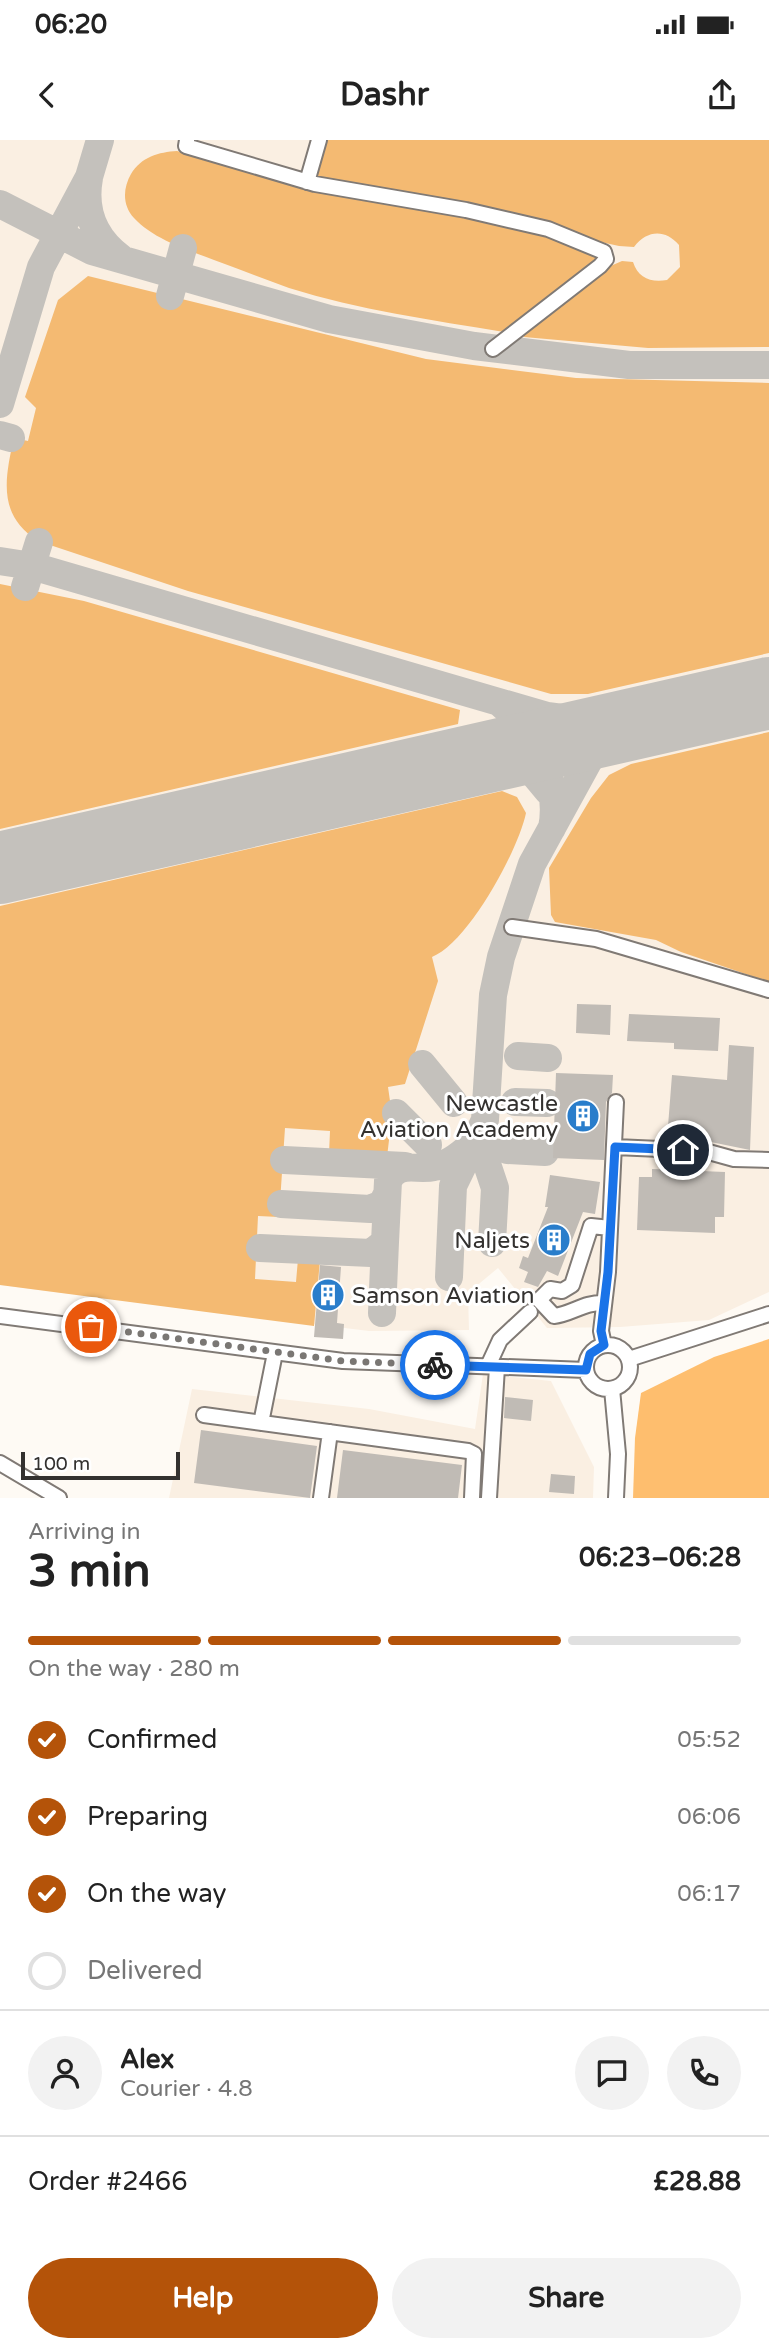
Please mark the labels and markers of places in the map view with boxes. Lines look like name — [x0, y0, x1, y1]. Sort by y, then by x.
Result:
place label: Newcastle Aviation Academy — [360, 1090, 558, 1144]
building icon: Newcastle Aviation Academy — [564, 1097, 602, 1135]
pin — [653, 1120, 713, 1180]
building icon: Naljets — [535, 1221, 573, 1259]
place label: Naljets — [454, 1227, 530, 1255]
building icon: Samson Aviation — [309, 1276, 347, 1314]
place label: Samson Aviation — [352, 1282, 535, 1310]
pin — [61, 1297, 121, 1357]

